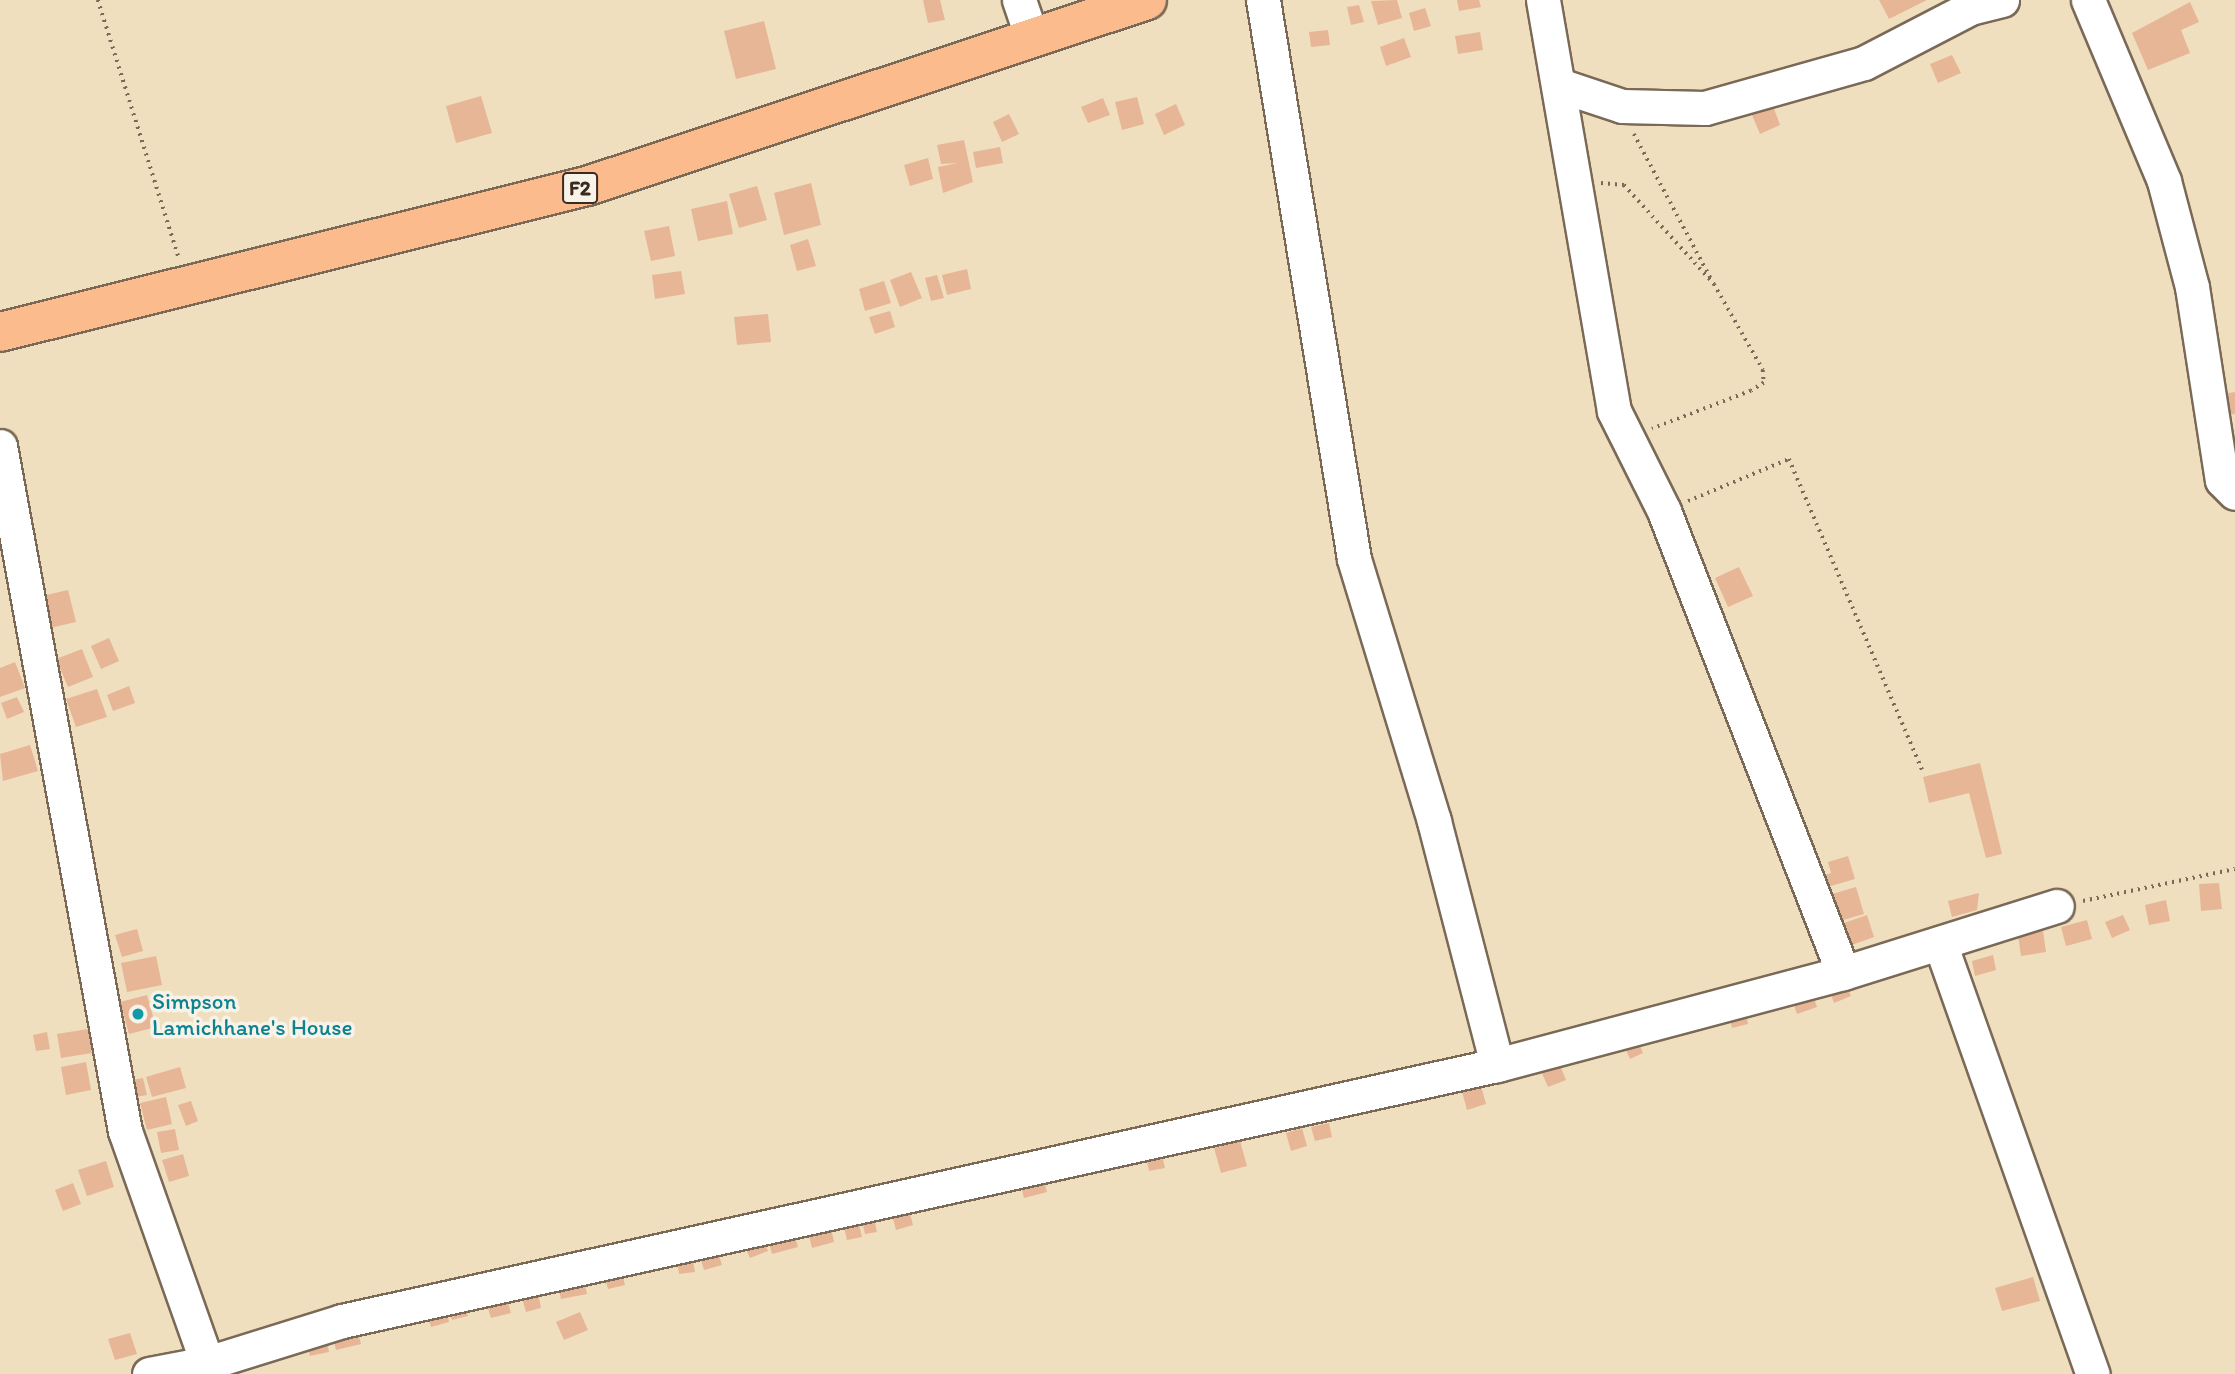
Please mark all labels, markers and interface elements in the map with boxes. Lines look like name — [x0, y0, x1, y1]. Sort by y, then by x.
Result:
road number: F2 — [561, 170, 599, 206]
place label: Simpson Lamichhane's House — [152, 987, 352, 1041]
marker: Simpson Lamichhane's House — [130, 1006, 146, 1022]

